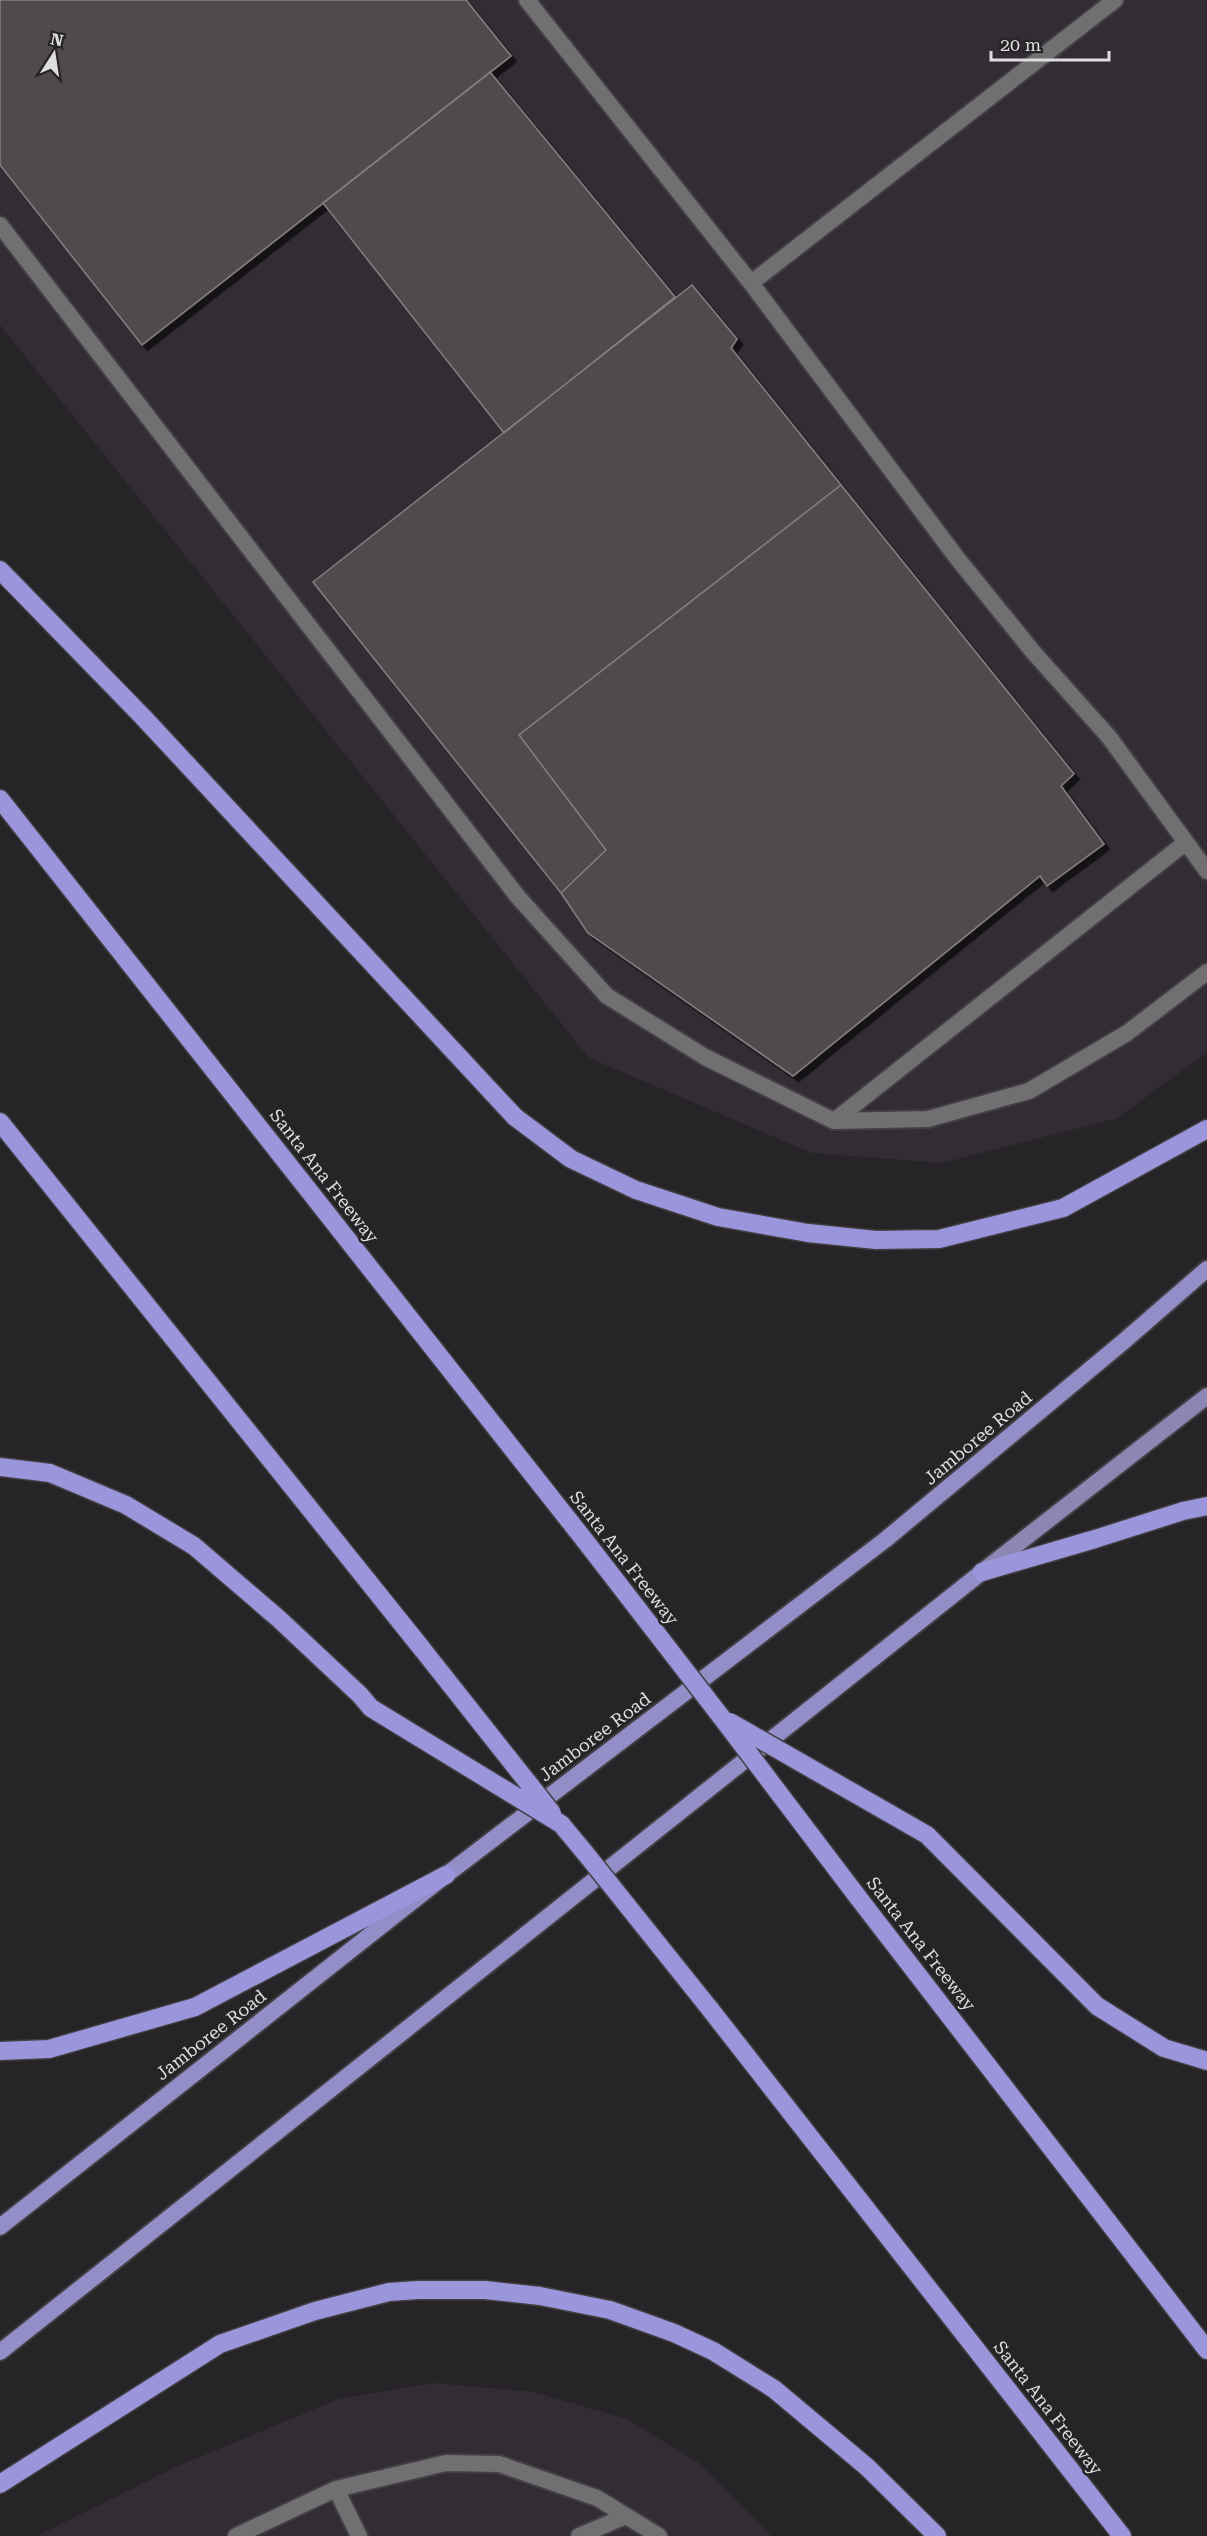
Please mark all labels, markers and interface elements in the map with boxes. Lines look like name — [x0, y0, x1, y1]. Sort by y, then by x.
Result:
north arrow — [24, 24, 84, 84]
scale bar — [991, 24, 1110, 62]
text: N — [49, 29, 65, 50]
text: 20 m — [1000, 34, 1041, 55]
street label: Santa Ana Freeway — [266, 1105, 383, 1247]
street label: Jamboree Road — [920, 1386, 1036, 1489]
street label: Santa Ana Freeway — [566, 1487, 683, 1629]
street label: Jamboree Road — [535, 1688, 655, 1785]
street label: Santa Ana Freeway — [863, 1873, 980, 2015]
street label: Jamboree Road — [151, 1985, 270, 2084]
street label: Santa Ana Freeway — [990, 2337, 1107, 2479]

